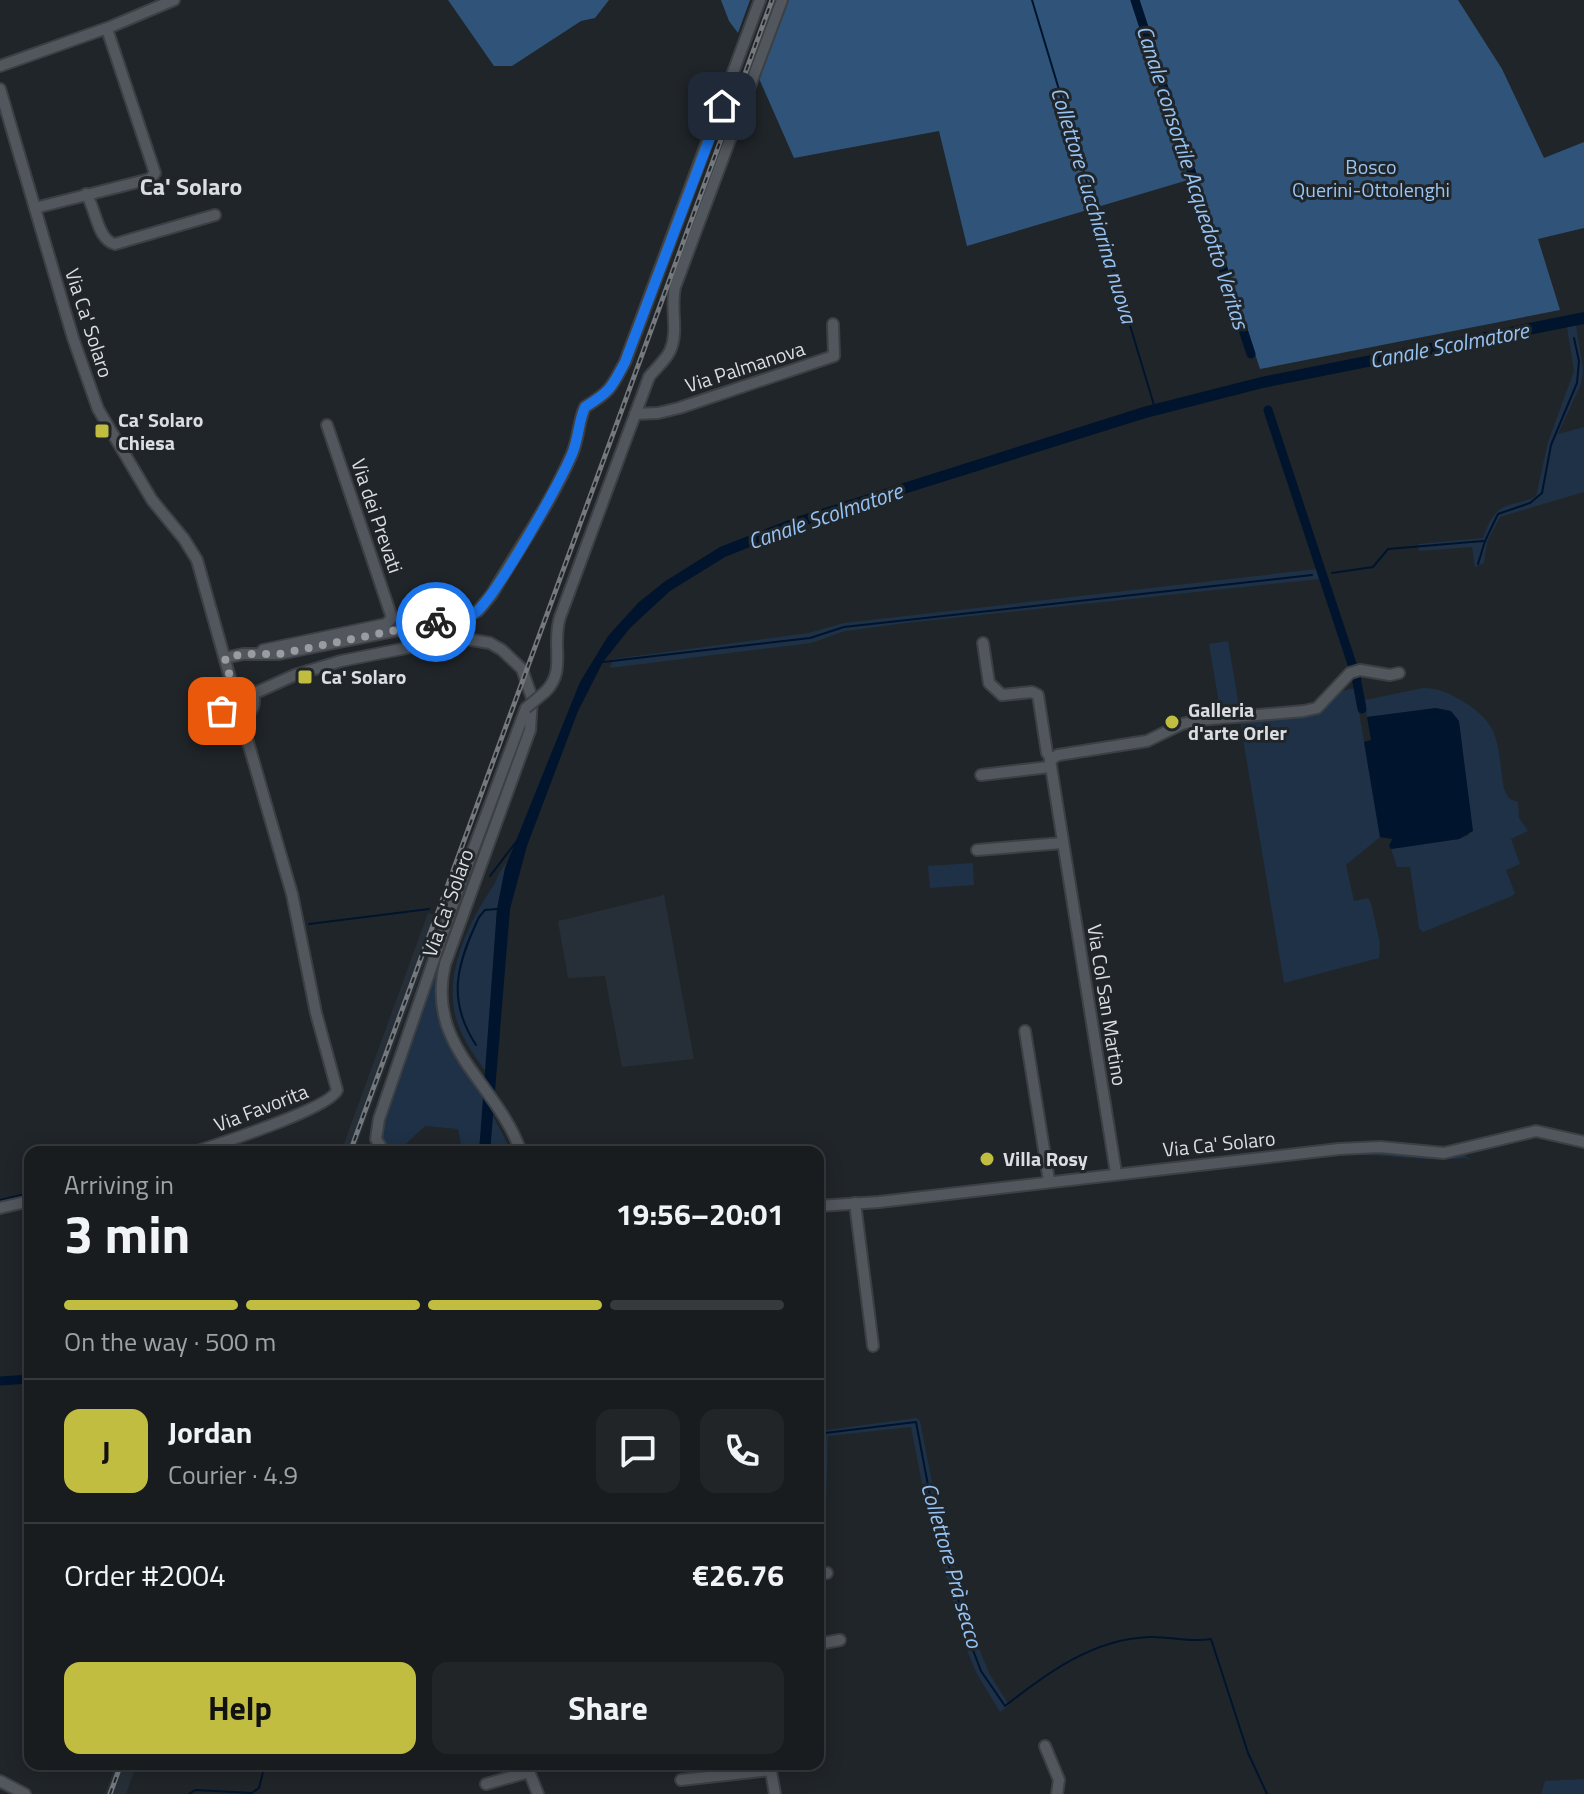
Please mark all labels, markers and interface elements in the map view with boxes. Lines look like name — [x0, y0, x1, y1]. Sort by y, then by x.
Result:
water label: Canale consortile Acquedotto Veritas — [1128, 21, 1259, 335]
pin — [688, 72, 756, 140]
water label: Collettore Cucchiarina nuova — [1042, 83, 1147, 329]
icon: home — [700, 84, 744, 128]
park label: Bosco Querini-Ottolenghi — [1292, 151, 1450, 205]
district label: Ca' Solaro — [140, 168, 242, 204]
street label: Via Ca' Solaro — [57, 264, 122, 381]
water label: Canale Scolmatore — [1366, 313, 1533, 377]
street label: Via Palmanova — [681, 333, 809, 400]
place label: Ca' Solaro Chiesa — [118, 404, 203, 458]
marker: Ca' Solaro Chiesa — [93, 422, 111, 440]
street label: Via dei Prevati — [343, 454, 412, 577]
water label: Canale Scolmatore — [743, 473, 909, 558]
courier — [396, 582, 476, 662]
icon: bike — [414, 600, 458, 644]
place label: Ca' Solaro — [321, 661, 406, 692]
marker: Ca' Solaro — [296, 668, 314, 686]
pin — [188, 677, 256, 745]
icon: bag — [200, 689, 244, 733]
place label: Galleria d'arte Orler — [1188, 694, 1287, 748]
marker: Galleria d'arte Orler — [1163, 713, 1181, 731]
street label: Via Ca' Solaro — [414, 844, 481, 961]
street label: Via Col San Martino — [1079, 922, 1136, 1088]
street label: Via Favorita — [209, 1075, 312, 1140]
street label: Via Ca' Solaro — [1161, 1122, 1277, 1165]
place label: Villa Rosy — [1003, 1143, 1088, 1174]
marker: Villa Rosy — [978, 1150, 996, 1168]
text: Arriving in — [64, 1165, 174, 1204]
text: 19:56–20:01 — [616, 1191, 784, 1237]
text: 3 min — [64, 1194, 190, 1273]
text: On the way · 500 m — [64, 1322, 276, 1361]
text: Jordan — [168, 1409, 252, 1455]
button: chat — [596, 1409, 680, 1493]
button: phone — [700, 1409, 784, 1493]
text: J — [101, 1428, 111, 1474]
text: Courier · 4.9 — [168, 1455, 298, 1494]
water label: Collettore Prà secco — [912, 1478, 992, 1653]
text: Order #2004 — [64, 1552, 226, 1598]
text: €26.76 — [692, 1552, 784, 1598]
button: Help — [64, 1662, 416, 1754]
button: Share — [432, 1662, 784, 1754]

